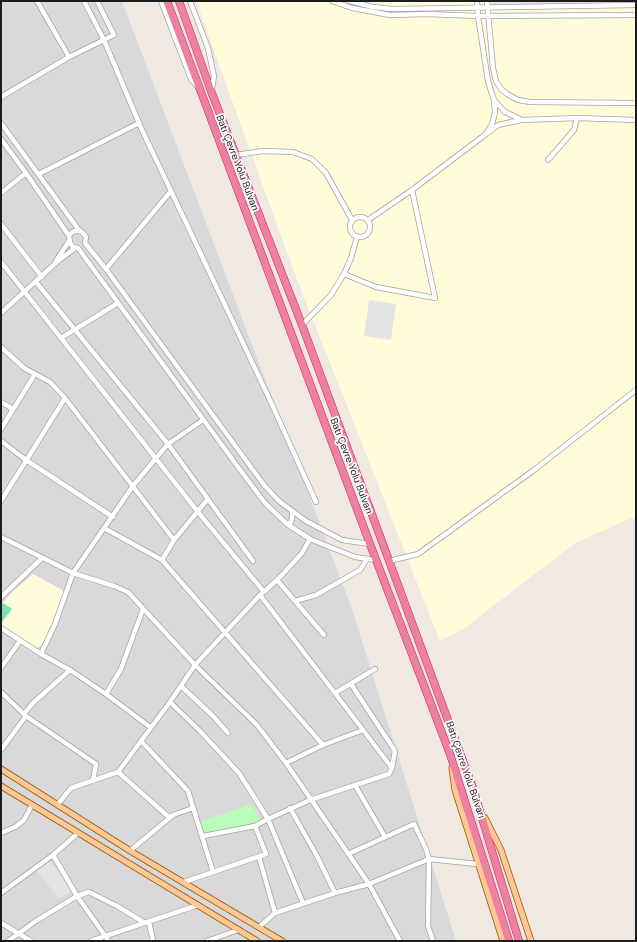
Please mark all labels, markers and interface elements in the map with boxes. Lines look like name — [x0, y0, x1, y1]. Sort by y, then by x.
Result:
street label: Batı Çevre Yolu Bulvarı — [213, 113, 261, 213]
street label: Batı Çevre Yolu Bulvarı — [327, 416, 375, 516]
street label: Batı Çevre Yolu Bulvarı — [443, 720, 487, 820]

